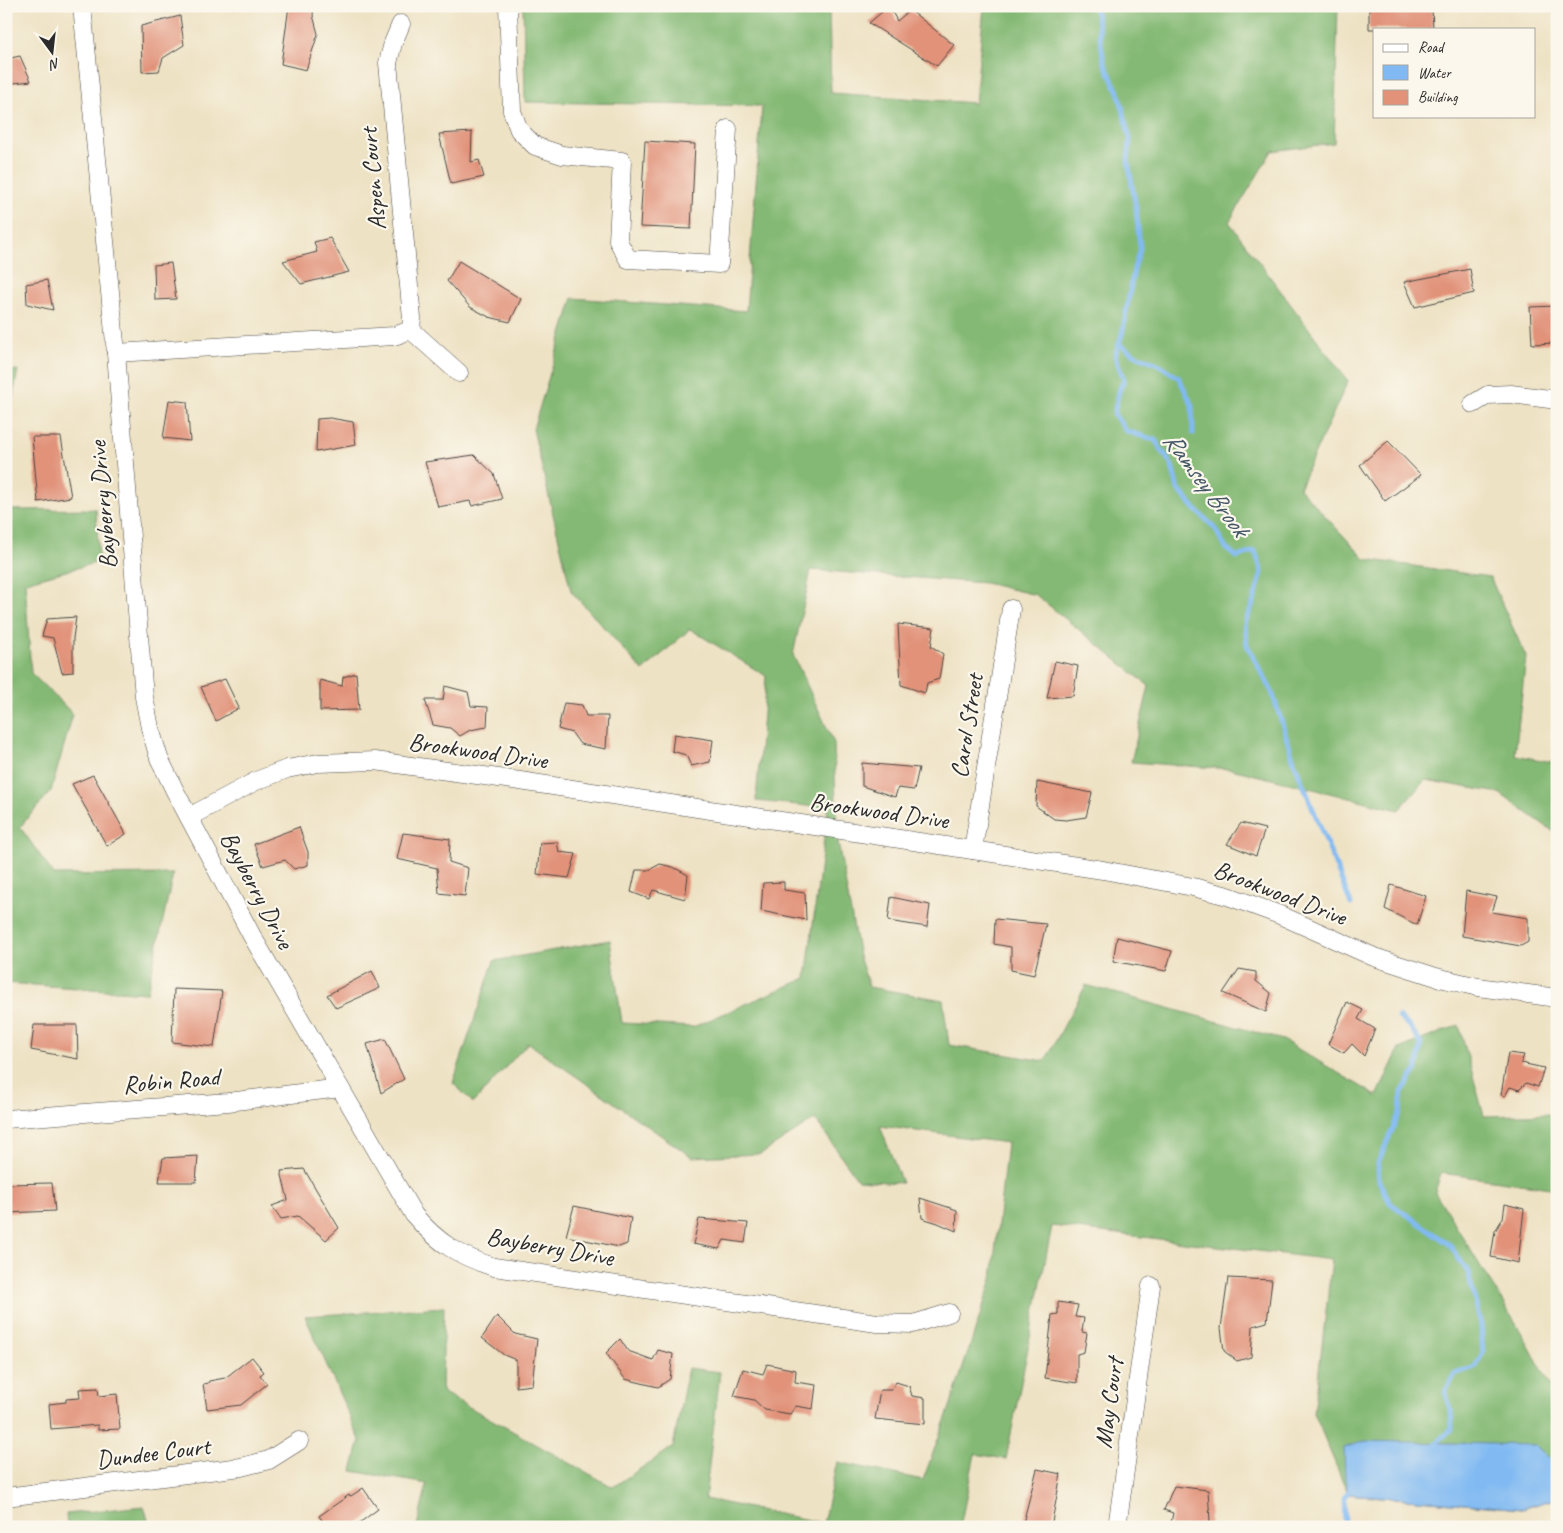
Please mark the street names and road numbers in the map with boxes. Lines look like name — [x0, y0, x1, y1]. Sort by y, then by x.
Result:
street label: Aspen Court — [352, 124, 393, 232]
street label: Bayberry Drive — [81, 438, 125, 570]
street label: Carol Street — [943, 669, 991, 780]
street label: Brookwood Drive — [407, 725, 551, 777]
street label: Brookwood Drive — [808, 785, 952, 837]
street label: Bayberry Drive — [213, 826, 302, 956]
street label: Brookwood Drive — [1209, 853, 1353, 934]
street label: Robin Road — [121, 1061, 224, 1101]
street label: Bayberry Drive — [484, 1220, 618, 1274]
street label: May Court — [1087, 1352, 1132, 1450]
street label: Dundee Court — [94, 1430, 214, 1476]

